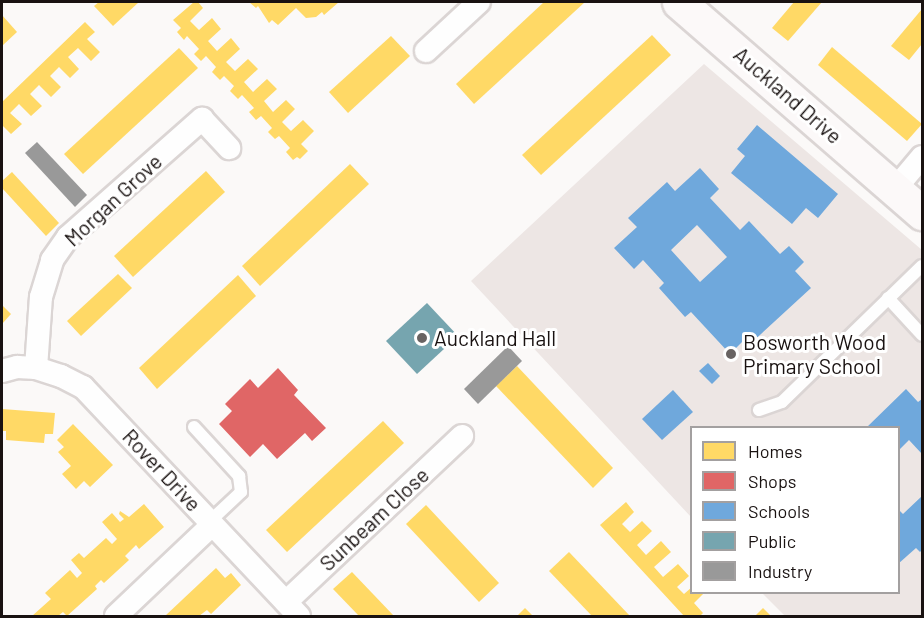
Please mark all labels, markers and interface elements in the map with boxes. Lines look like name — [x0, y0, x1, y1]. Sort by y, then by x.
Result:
street label: Auckland Drive — [729, 41, 847, 149]
street label: Morgan Grove — [59, 149, 167, 251]
place label: Auckland Hall — [434, 325, 556, 351]
place label: Bosworth Wood Primary School — [743, 329, 886, 379]
marker: Auckland Hall — [415, 331, 429, 345]
marker: Bosworth Wood Primary School — [724, 347, 738, 361]
street label: Rover Drive — [118, 424, 206, 516]
legend — [690, 426, 900, 594]
text: Homes — [748, 440, 802, 462]
street label: Sunbeam Close — [314, 462, 434, 576]
text: Shops — [748, 470, 797, 492]
text: Schools — [748, 500, 810, 522]
text: Public — [748, 530, 796, 552]
text: Industry — [748, 560, 812, 582]

